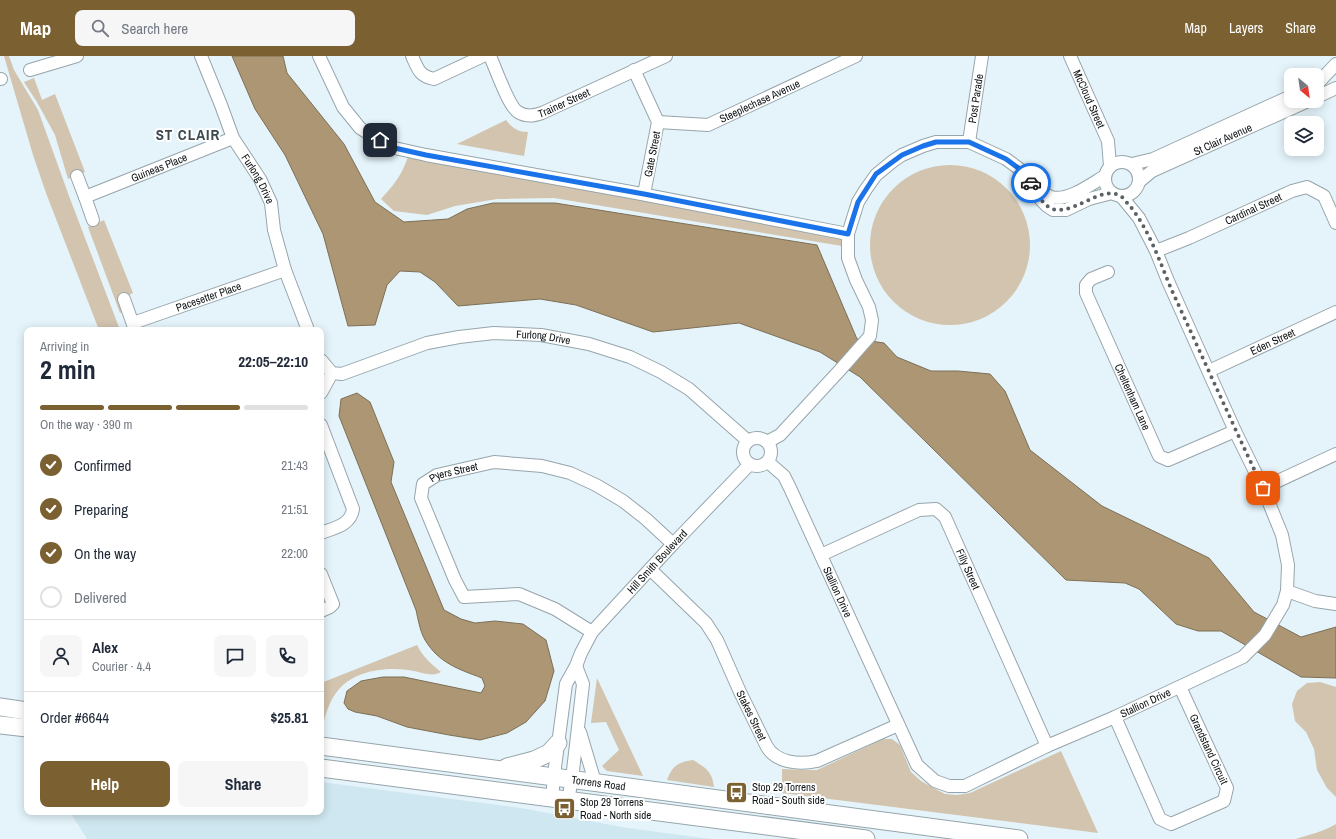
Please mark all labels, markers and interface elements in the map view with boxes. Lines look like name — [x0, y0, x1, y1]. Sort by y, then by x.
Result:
search box — [75, 10, 355, 46]
text: Map — [20, 15, 51, 41]
icon: search — [89, 17, 111, 39]
text: Search here — [121, 18, 188, 39]
text: Map — [1185, 19, 1207, 37]
text: Layers — [1229, 19, 1263, 37]
text: Share — [1285, 19, 1316, 37]
street label: McCloud Street — [1070, 68, 1108, 131]
north arrow — [1284, 68, 1324, 108]
map controls — [1284, 68, 1324, 156]
street label: Post Parade — [965, 73, 986, 124]
street label: Steeplechase Avenue — [717, 76, 802, 126]
street label: Trainer Street — [536, 85, 592, 121]
button: layers — [1284, 116, 1324, 156]
street label: St Clair Avenue — [1191, 120, 1254, 159]
pin — [363, 123, 397, 157]
district label: ST CLAIR — [156, 124, 220, 145]
icon: home — [369, 129, 391, 151]
street label: Gate Street — [641, 130, 663, 178]
street label: Guineas Place — [129, 150, 189, 185]
street label: Furlong Drive — [238, 151, 277, 206]
courier — [1011, 163, 1051, 203]
icon: car — [1020, 172, 1042, 194]
street label: Cardinal Street — [1223, 190, 1284, 228]
street label: Pacesetter Place — [174, 279, 243, 315]
street label: Eden Street — [1248, 325, 1298, 358]
street label: Furlong Drive — [516, 327, 572, 347]
text: Arriving in — [40, 338, 89, 355]
text: 22:05–22:10 — [238, 351, 308, 372]
text: 2 min — [40, 352, 96, 387]
street label: Cheltenham Lane — [1112, 361, 1153, 432]
text: On the way · 390 m — [40, 416, 132, 433]
icon: check — [40, 454, 62, 476]
text: Confirmed — [74, 455, 131, 476]
text: 21:43 — [281, 457, 308, 474]
street label: Pyers Street — [426, 459, 479, 485]
pin — [1246, 471, 1280, 505]
icon: bag — [1252, 477, 1274, 499]
icon: check — [40, 498, 62, 520]
text: Preparing — [74, 499, 128, 520]
text: 21:51 — [281, 501, 308, 518]
street label: Hill Smith Boulevard — [624, 527, 690, 597]
icon: check — [40, 542, 62, 564]
text: On the way — [74, 543, 136, 564]
text: 22:00 — [281, 545, 308, 562]
street label: Filly Street — [953, 547, 984, 592]
street label: Stallion Drive — [820, 564, 855, 620]
text: Delivered — [74, 587, 127, 608]
button: person — [40, 635, 82, 677]
button: chat — [214, 635, 256, 677]
button: phone — [266, 635, 308, 677]
text: Alex — [92, 637, 118, 658]
text: Courier · 4.4 — [92, 658, 151, 675]
street label: Stallion Drive — [1118, 685, 1173, 721]
street label: Stakes Street — [733, 688, 770, 743]
text: Order #6644 — [40, 707, 109, 728]
text: $25.81 — [270, 707, 308, 728]
street label: Grandstand Circuit — [1187, 712, 1232, 787]
button: Help — [40, 761, 170, 807]
button: Share — [178, 761, 308, 807]
street label: Torrens Road — [571, 772, 626, 794]
bus stop icon: Stop 29 Torrens Road - South side — [723, 780, 749, 806]
place label: Stop 29 Torrens Road - South side — [752, 780, 825, 807]
bus stop icon: Stop 29 Torrens Road - North side — [552, 795, 578, 821]
place label: Stop 29 Torrens Road - North side — [580, 795, 651, 822]

